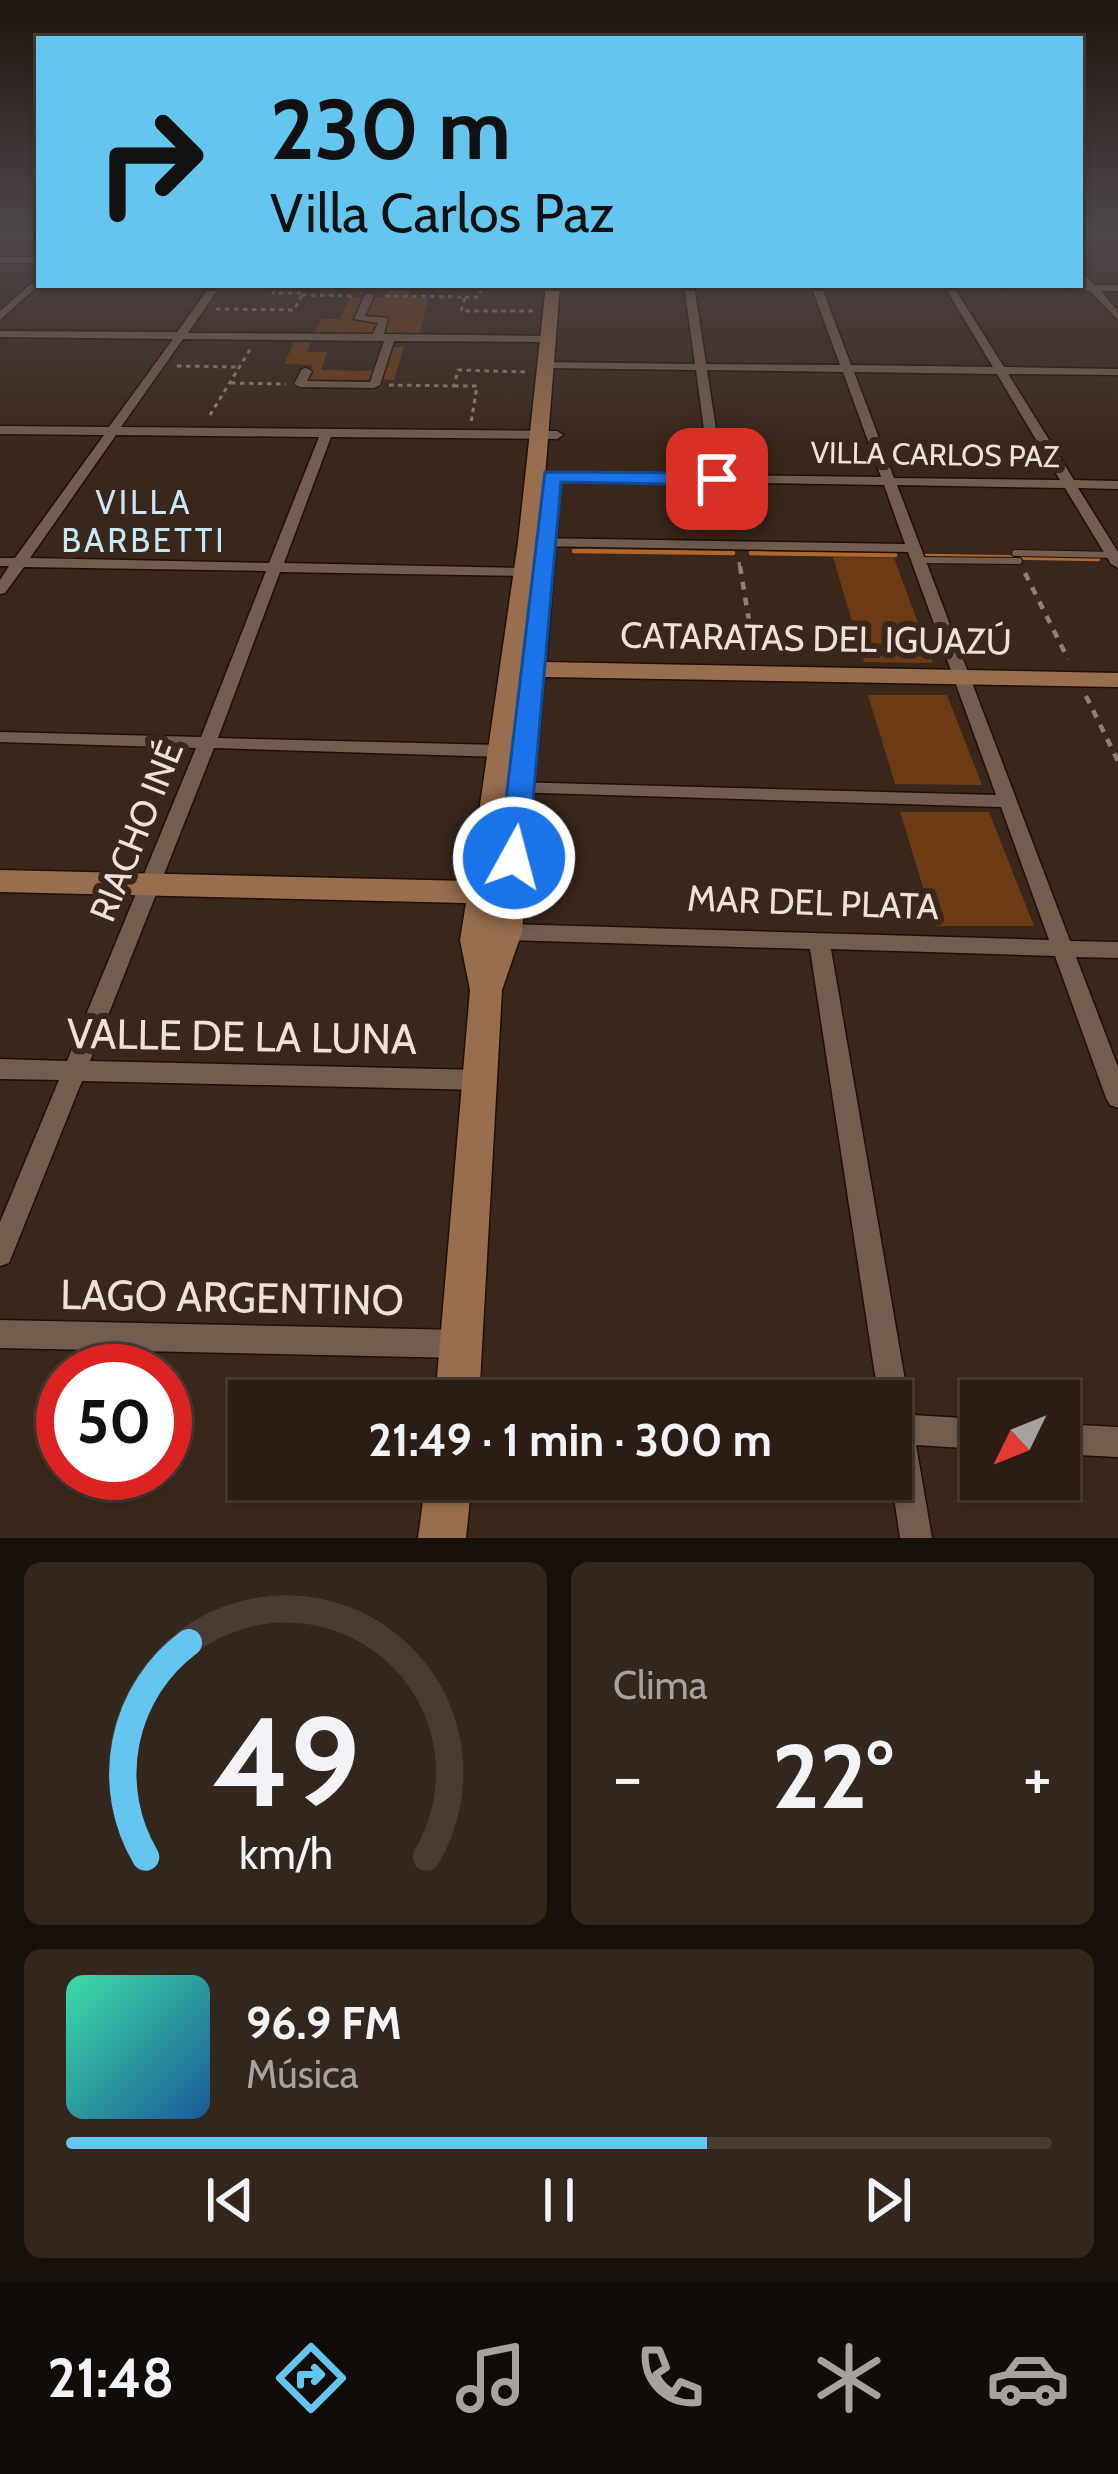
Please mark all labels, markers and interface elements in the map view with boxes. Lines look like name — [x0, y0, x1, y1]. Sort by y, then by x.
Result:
text: 230 m — [270, 78, 511, 180]
icon: right — [72, 84, 228, 240]
text: Villa Carlos Paz — [270, 180, 615, 246]
pin — [666, 428, 768, 530]
street label: VILLA CARLOS PAZ — [810, 434, 1060, 475]
icon: arrive — [684, 446, 750, 512]
district label: VILLA BARBETTI — [61, 482, 227, 560]
street label: CATARATAS DEL IGUAZÚ — [620, 613, 1012, 663]
street label: RIACHO INÉ — [80, 734, 192, 928]
position arrow — [451, 795, 577, 921]
street label: MAR DEL PLATA — [686, 876, 940, 928]
street label: VALLE DE LA LUNA — [67, 1007, 418, 1065]
street label: LAGO ARGENTINO — [60, 1268, 404, 1326]
speed limit sign: 50 — [36, 1344, 192, 1500]
north arrow — [960, 1380, 1080, 1500]
map controls — [960, 1380, 1080, 1500]
text: 21:49 · 1 min · 300 m — [368, 1413, 772, 1467]
text: Clima — [613, 1661, 707, 1709]
text: 49 — [212, 1686, 359, 1837]
text: 22° — [772, 1721, 893, 1831]
text: − — [613, 1736, 642, 1817]
text: + — [1023, 1736, 1052, 1817]
text: km/h — [239, 1827, 332, 1879]
text: 96.9 FM — [246, 1996, 402, 2050]
text: Música — [246, 2050, 358, 2098]
icon: previous — [197, 2167, 263, 2233]
icon: pause — [526, 2167, 592, 2233]
icon: next — [855, 2167, 921, 2233]
icon: directions — [269, 2336, 353, 2420]
icon: music — [449, 2336, 533, 2420]
icon: phone — [628, 2336, 712, 2420]
icon: climate — [807, 2336, 891, 2420]
icon: car — [986, 2336, 1070, 2420]
text: 21:48 — [48, 2345, 174, 2411]

